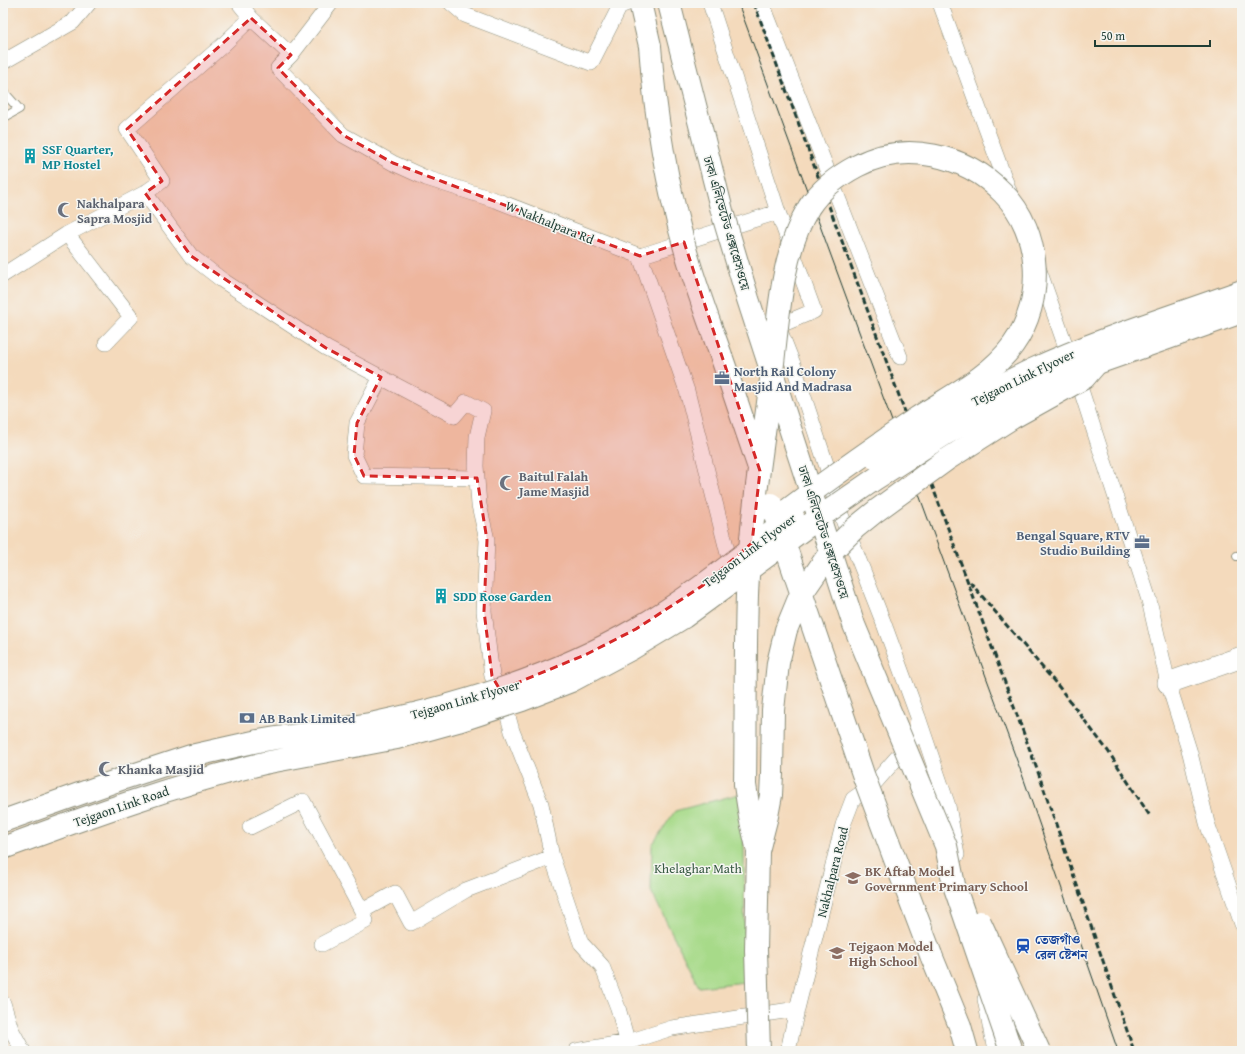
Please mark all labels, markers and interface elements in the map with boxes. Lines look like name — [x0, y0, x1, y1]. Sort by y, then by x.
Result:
scale bar — [1095, 22, 1210, 48]
text: 50 m — [1101, 27, 1125, 44]
place label: SSF Quarter, MP Hostel — [42, 140, 114, 174]
building icon: SSF Quarter, MP Hostel — [21, 147, 39, 165]
street label: ঢাকা এলিভেটেড এক্সপ্রেসওয়ে — [698, 153, 755, 294]
place label: Nakhalpara Sapra Mosjid — [77, 194, 153, 228]
street label: W Nakhalpara Rd — [503, 196, 597, 249]
mosque icon: Nakhalpara Sapra Mosjid — [56, 201, 74, 219]
street label: Tejgaon Link Flyover — [968, 344, 1079, 411]
place label: North Rail Colony Masjid And Madrasa — [734, 362, 852, 396]
office icon: North Rail Colony Masjid And Madrasa — [713, 369, 731, 387]
street label: ঢাকা এলিভেটেড এক্সপ্রেসওয়ে — [793, 462, 854, 602]
place label: Baitul Falah Jame Masjid — [517, 467, 590, 501]
mosque icon: Baitul Falah Jame Masjid — [498, 474, 516, 492]
street label: Tejgaon Link Flyover — [699, 509, 801, 592]
place label: Bengal Square, RTV Studio Building — [1016, 526, 1130, 560]
office icon: Bengal Square, RTV Studio Building — [1133, 533, 1151, 551]
building icon: SDD Rose Garden — [432, 587, 450, 605]
place label: SDD Rose Garden — [453, 587, 552, 606]
street label: Tejgaon Link Flyover — [408, 675, 523, 724]
bank icon: AB Bank Limited — [238, 709, 256, 727]
place label: AB Bank Limited — [259, 709, 356, 728]
mosque icon: Khanka Masjid — [97, 760, 115, 778]
place label: Khanka Masjid — [118, 760, 204, 779]
street label: Tejgaon Link Road — [71, 781, 171, 832]
street label: Nakhalpara Road — [812, 825, 853, 920]
park label: Khelaghar Math — [654, 859, 743, 878]
place label: BK Aftab Model Government Primary School — [865, 862, 1028, 896]
school or university icon: BK Aftab Model Government Primary School — [844, 869, 862, 887]
place label: তেজগাঁও রেল ষ্টেশন — [1035, 930, 1088, 964]
place label: Tejgaon Model High School — [849, 937, 933, 971]
station icon: তেজগাঁও রেল ষ্টেশন — [1014, 937, 1032, 955]
school or university icon: Tejgaon Model High School — [828, 944, 846, 962]

